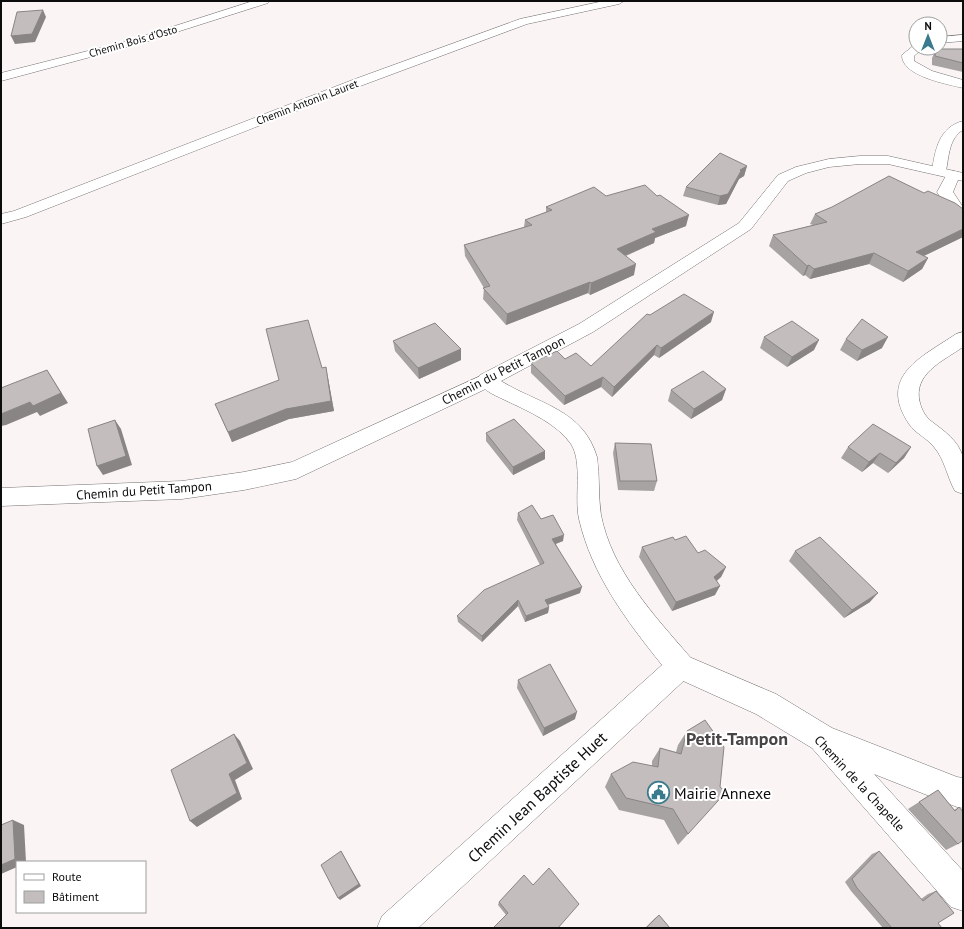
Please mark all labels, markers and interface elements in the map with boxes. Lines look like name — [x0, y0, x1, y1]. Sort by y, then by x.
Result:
north arrow — [908, 16, 948, 56]
text: N — [924, 19, 932, 33]
street label: Chemin Bois d'Osto — [87, 22, 179, 60]
street label: Chemin Antonin Lauret — [254, 76, 360, 128]
street label: Chemin du Petit Tampon — [439, 332, 568, 409]
street label: Chemin du Petit Tampon — [76, 477, 212, 504]
street label: Chemin Jean Baptiste Huet — [463, 727, 611, 867]
district label: Petit-Tampon — [686, 727, 788, 750]
street label: Chemin de la Chapelle — [811, 732, 909, 835]
public building icon: Mairie Annexe — [646, 780, 672, 806]
place label: Mairie Annexe — [674, 783, 771, 803]
legend — [16, 861, 146, 913]
text: Route — [52, 869, 82, 884]
text: Bâtiment — [52, 889, 99, 904]

